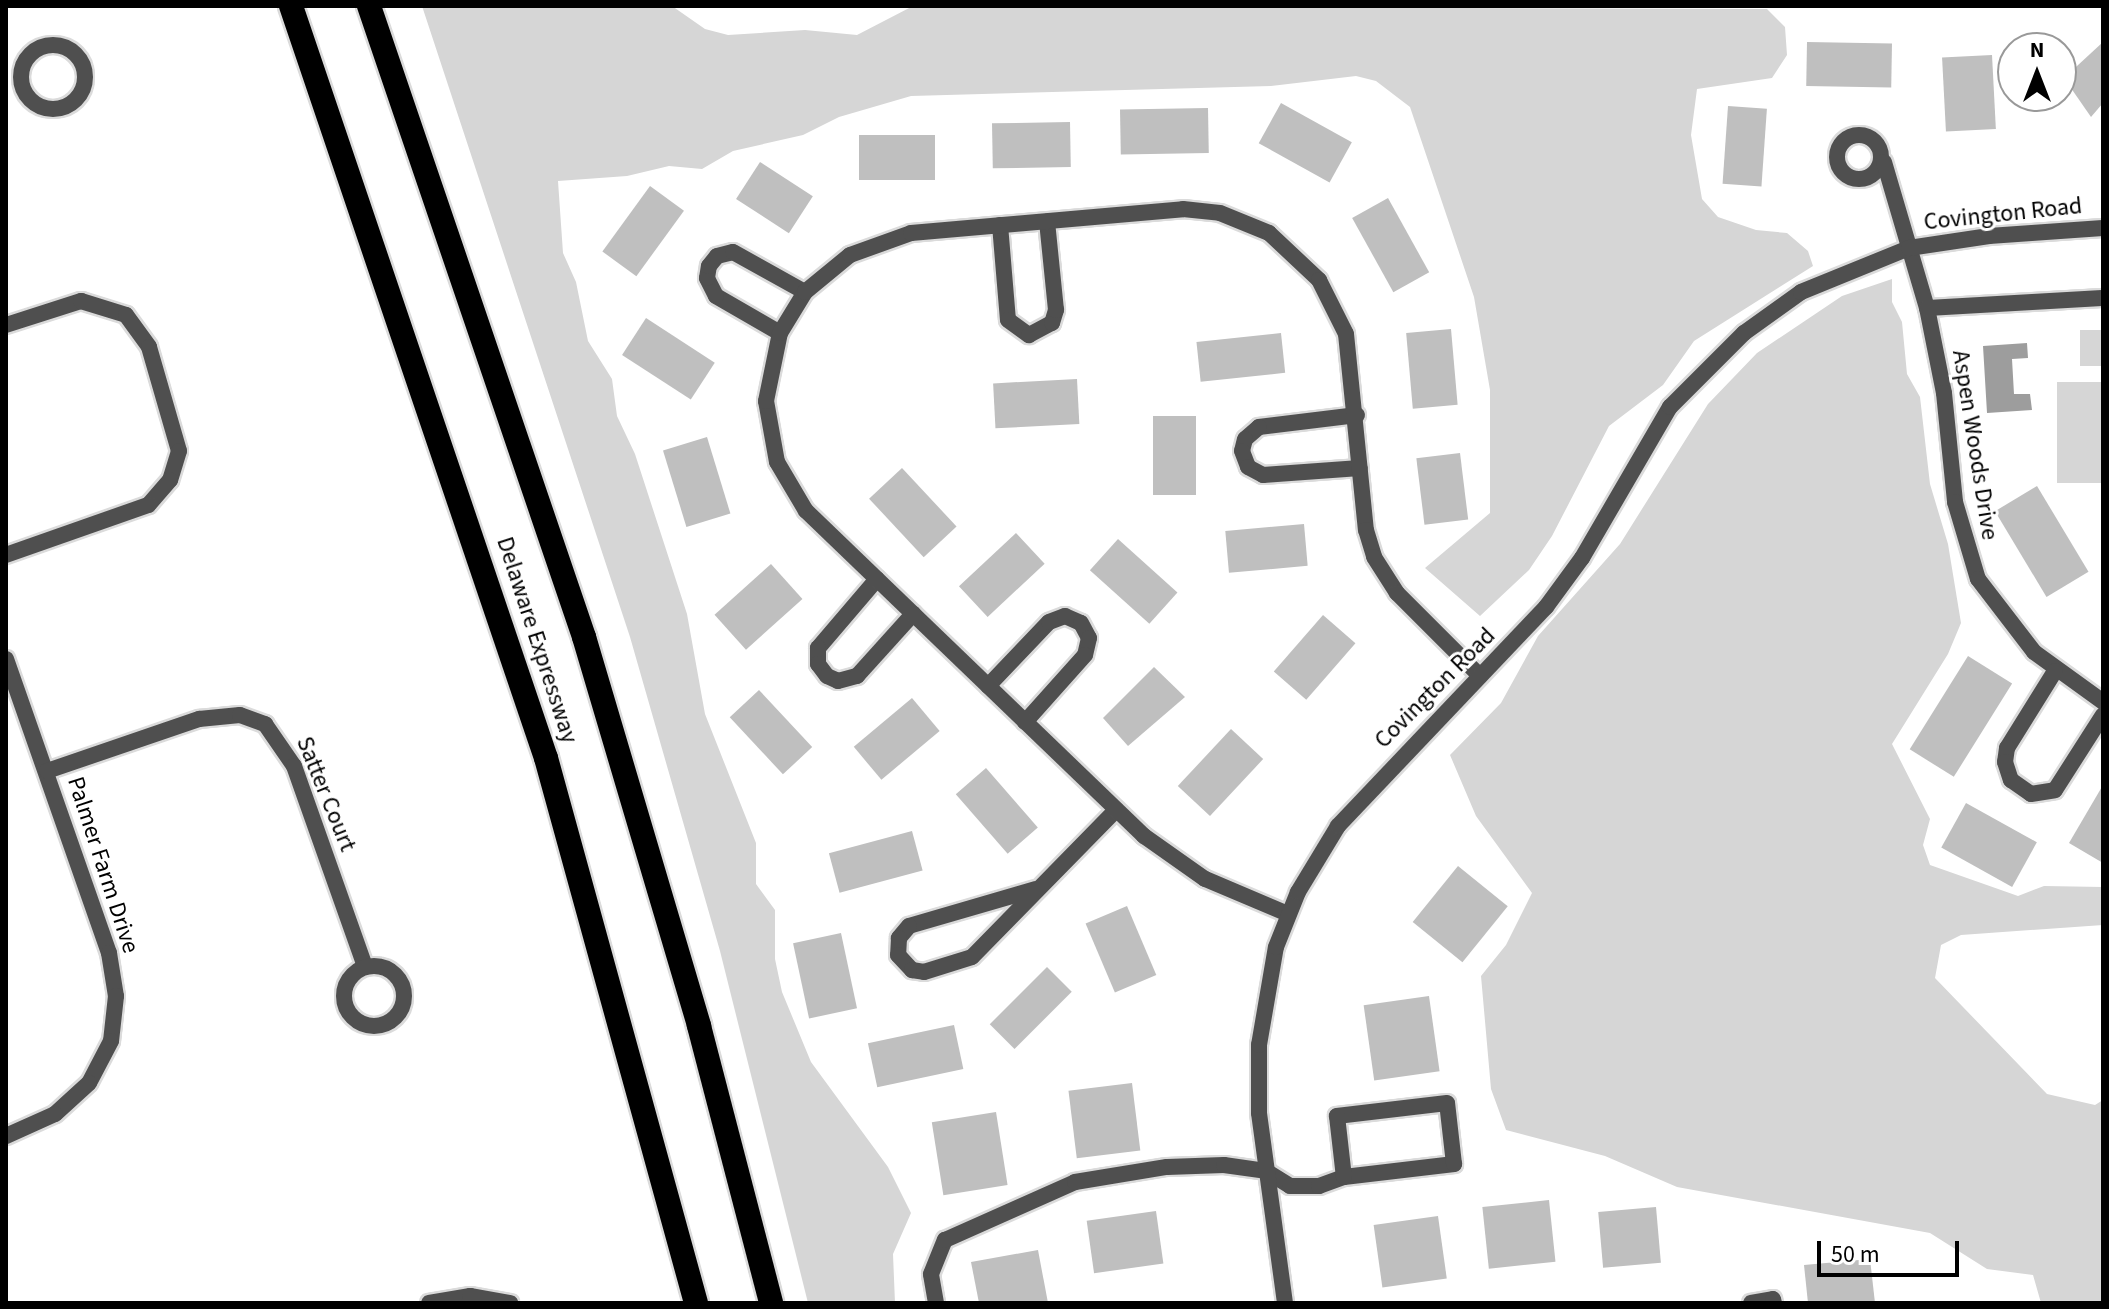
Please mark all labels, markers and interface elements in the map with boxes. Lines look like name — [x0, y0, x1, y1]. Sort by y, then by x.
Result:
north arrow — [1997, 32, 2077, 112]
text: N — [2030, 34, 2044, 66]
street label: Covington Road — [1922, 191, 2084, 237]
street label: Aspen Woods Drive — [1946, 348, 2004, 542]
street label: Delaware Expressway — [490, 533, 584, 747]
street label: Covington Road — [1369, 622, 1501, 754]
street label: Satter Court — [290, 732, 362, 856]
street label: Palmer Farm Drive — [61, 773, 145, 957]
scale bar — [1821, 1225, 1963, 1275]
text: 50 m — [1831, 1237, 1880, 1272]

